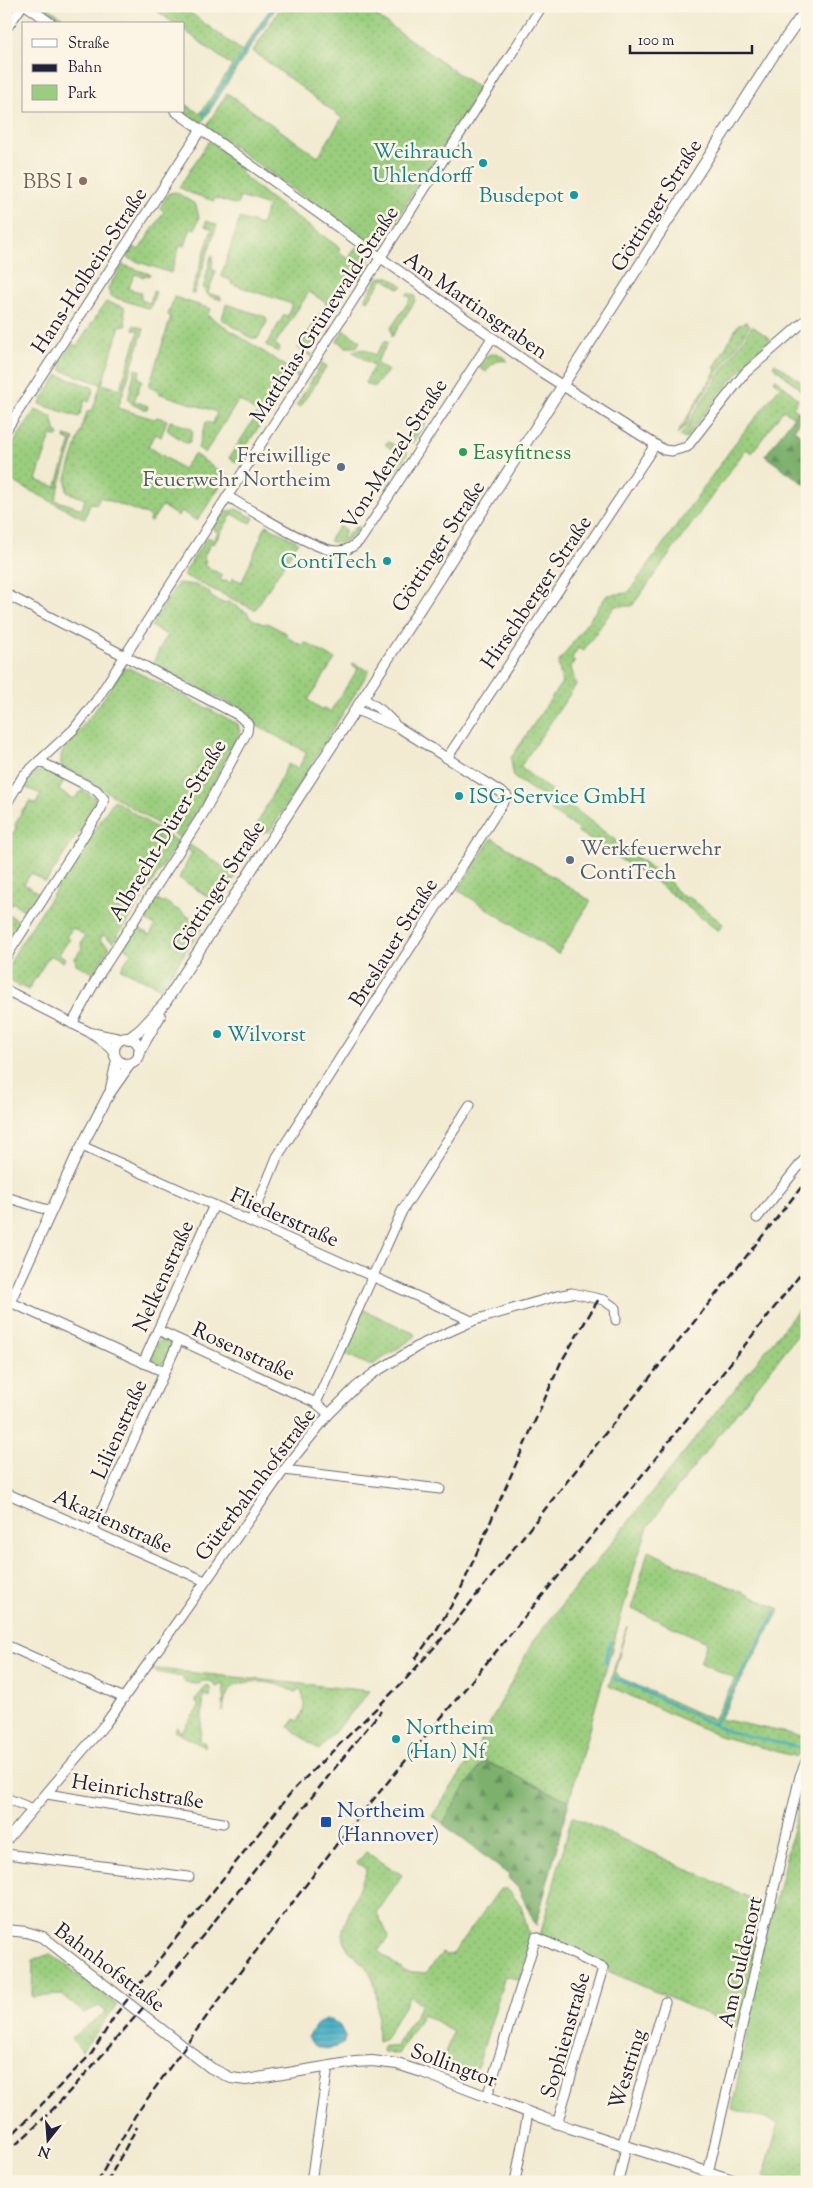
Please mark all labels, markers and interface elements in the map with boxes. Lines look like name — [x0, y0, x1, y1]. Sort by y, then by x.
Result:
legend — [22, 22, 185, 112]
scale bar — [630, 22, 753, 54]
text: 100 m — [638, 31, 675, 52]
text: Straße — [68, 34, 110, 55]
text: Bahn — [68, 58, 102, 79]
text: Park — [68, 84, 97, 105]
street label: Göttinger Straße — [605, 134, 711, 278]
place label: Weihrauch Uhlendorff — [372, 138, 474, 192]
marker: Weihrauch Uhlendorff — [477, 157, 489, 169]
place label: BBS I — [23, 168, 73, 198]
marker: BBS I — [77, 175, 89, 187]
street label: Hans-Holbein-Straße — [26, 182, 156, 360]
place label: Busdepot — [479, 182, 564, 212]
marker: Busdepot — [568, 189, 580, 201]
street label: Matthias-Grünewald-Straße — [244, 201, 407, 429]
street label: Am Martinsgraben — [396, 245, 553, 368]
street label: Von-Menzel-Straße — [335, 373, 456, 537]
place label: Easyfitness — [473, 439, 571, 469]
place label: Freiwillige Feuerwehr Northeim — [143, 442, 331, 496]
marker: Easyfitness — [457, 446, 469, 458]
marker: Freiwillige Feuerwehr Northeim — [335, 461, 347, 473]
street label: Göttinger Straße — [386, 475, 494, 619]
street label: Hirschberger Straße — [475, 510, 600, 676]
place label: ContiTech — [280, 548, 377, 578]
marker: ContiTech — [381, 555, 393, 567]
street label: Albrecht-Dürer-Straße — [102, 734, 235, 928]
place label: ISG-Service GmbH — [469, 783, 646, 813]
marker: ISG-Service GmbH — [453, 790, 465, 802]
street label: Göttinger Straße — [166, 815, 274, 959]
place label: Werkfeuerwehr ContiTech — [580, 835, 722, 889]
marker: Werkfeuerwehr ContiTech — [564, 854, 576, 866]
street label: Breslauer Straße — [343, 873, 446, 1013]
place label: Wilvorst — [227, 1021, 306, 1051]
marker: Wilvorst — [211, 1028, 223, 1040]
street label: Fliederstraße — [225, 1181, 343, 1256]
street label: Nelkenstraße — [127, 1216, 203, 1337]
street label: Rosenstraße — [187, 1316, 299, 1390]
street label: Lilienstraße — [85, 1375, 156, 1485]
street label: Güterbahnhofstraße — [189, 1402, 324, 1568]
street label: Akazienstraße — [48, 1483, 177, 1563]
place label: Northeim (Han) Nf — [406, 1714, 494, 1768]
marker: Northeim (Han) Nf — [390, 1733, 402, 1745]
street label: Heinrichstraße — [69, 1768, 206, 1818]
place label: Northeim (Hannover) — [337, 1797, 439, 1851]
marker: Northeim (Hannover) — [319, 1815, 333, 1829]
street label: Am Guldenort — [712, 1894, 772, 2031]
street label: Bahnhofstraße — [47, 1917, 171, 2020]
street label: Sophienstraße — [535, 1969, 599, 2102]
street label: Westring — [602, 2026, 655, 2114]
street label: Sollingtor — [406, 2037, 501, 2097]
north arrow — [22, 2116, 72, 2166]
text: N — [37, 2139, 53, 2162]

